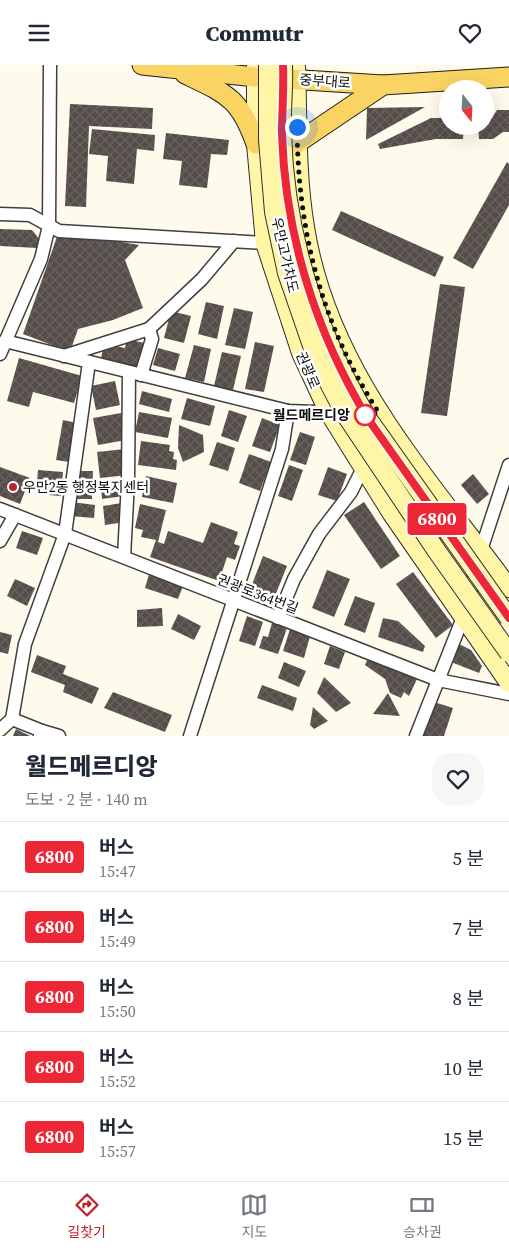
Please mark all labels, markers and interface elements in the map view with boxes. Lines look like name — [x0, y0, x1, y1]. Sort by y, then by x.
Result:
text: Commutr — [206, 18, 303, 48]
icon: menu — [25, 19, 53, 47]
icon: heart — [456, 19, 484, 47]
street label: 중부대로 — [299, 69, 352, 93]
north arrow — [439, 80, 494, 135]
map controls — [439, 80, 494, 135]
your location — [285, 115, 310, 140]
street label: 우만고가차도 — [267, 215, 303, 295]
street label: 권광로 — [291, 348, 325, 392]
marker: 월드메르디앙 — [354, 404, 376, 426]
place label: 월드메르디앙 — [273, 405, 350, 425]
place label: 우만2동 행정복지센터 — [23, 477, 149, 497]
marker: 우만2동 행정복지센터 — [7, 481, 19, 493]
line badge: 6800 — [402, 503, 472, 535]
text: 6800 — [417, 506, 457, 531]
street label: 권광로364번길 — [215, 569, 301, 619]
text: 월드메르디앙 — [25, 750, 157, 783]
button: heart — [432, 753, 484, 805]
text: 도보 · 2 분 · 140 m — [25, 788, 148, 810]
text: 버스 — [99, 834, 134, 860]
text: 6800 — [35, 844, 74, 869]
text: 5 분 — [453, 845, 484, 871]
text: 15:47 — [99, 860, 136, 882]
text: 버스 — [99, 904, 134, 930]
text: 6800 — [35, 914, 74, 939]
text: 7 분 — [453, 915, 484, 941]
text: 15:49 — [99, 930, 136, 952]
text: 버스 — [99, 974, 134, 1000]
text: 6800 — [35, 984, 74, 1009]
text: 8 분 — [453, 985, 484, 1011]
text: 15:50 — [99, 1000, 136, 1022]
text: 버스 — [99, 1044, 134, 1070]
text: 6800 — [35, 1054, 74, 1079]
text: 10 분 — [443, 1055, 484, 1081]
text: 15:52 — [99, 1070, 136, 1092]
text: 버스 — [99, 1114, 134, 1140]
text: 6800 — [35, 1124, 74, 1149]
text: 15 분 — [443, 1125, 484, 1151]
text: 15:57 — [99, 1140, 136, 1162]
tab: 길찾기 — [67, 1191, 106, 1242]
tab: 지도 — [240, 1191, 268, 1242]
tab: 승차권 — [403, 1191, 442, 1242]

